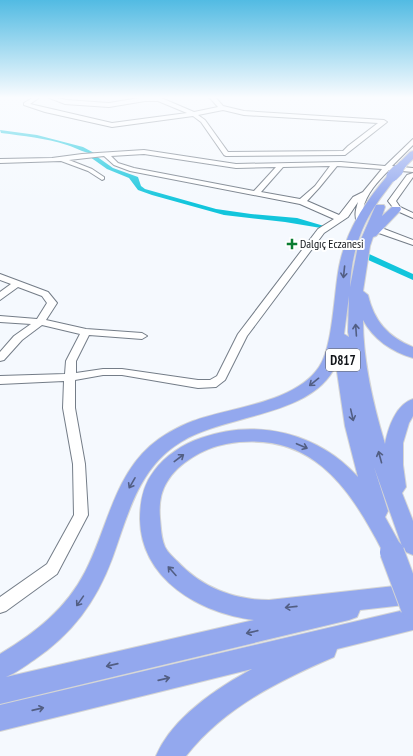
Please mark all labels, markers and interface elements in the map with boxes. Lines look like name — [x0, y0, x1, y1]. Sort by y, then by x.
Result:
place label: Dalgıç Eczanesi — [300, 236, 364, 251]
marker: Dalgıç Eczanesi — [287, 239, 297, 249]
one-way arrow — [341, 265, 348, 278]
one-way arrow — [352, 324, 359, 337]
road number: D817 — [326, 349, 360, 371]
one-way arrow — [309, 378, 320, 387]
one-way arrow — [349, 408, 356, 421]
one-way arrow — [296, 442, 308, 450]
one-way arrow — [376, 451, 383, 464]
one-way arrow — [173, 454, 184, 462]
one-way arrow — [128, 477, 136, 489]
one-way arrow — [167, 566, 176, 577]
one-way arrow — [76, 595, 84, 606]
one-way arrow — [285, 603, 298, 611]
one-way arrow — [246, 628, 259, 636]
one-way arrow — [106, 661, 119, 669]
one-way arrow — [158, 674, 171, 682]
one-way arrow — [31, 705, 44, 712]

